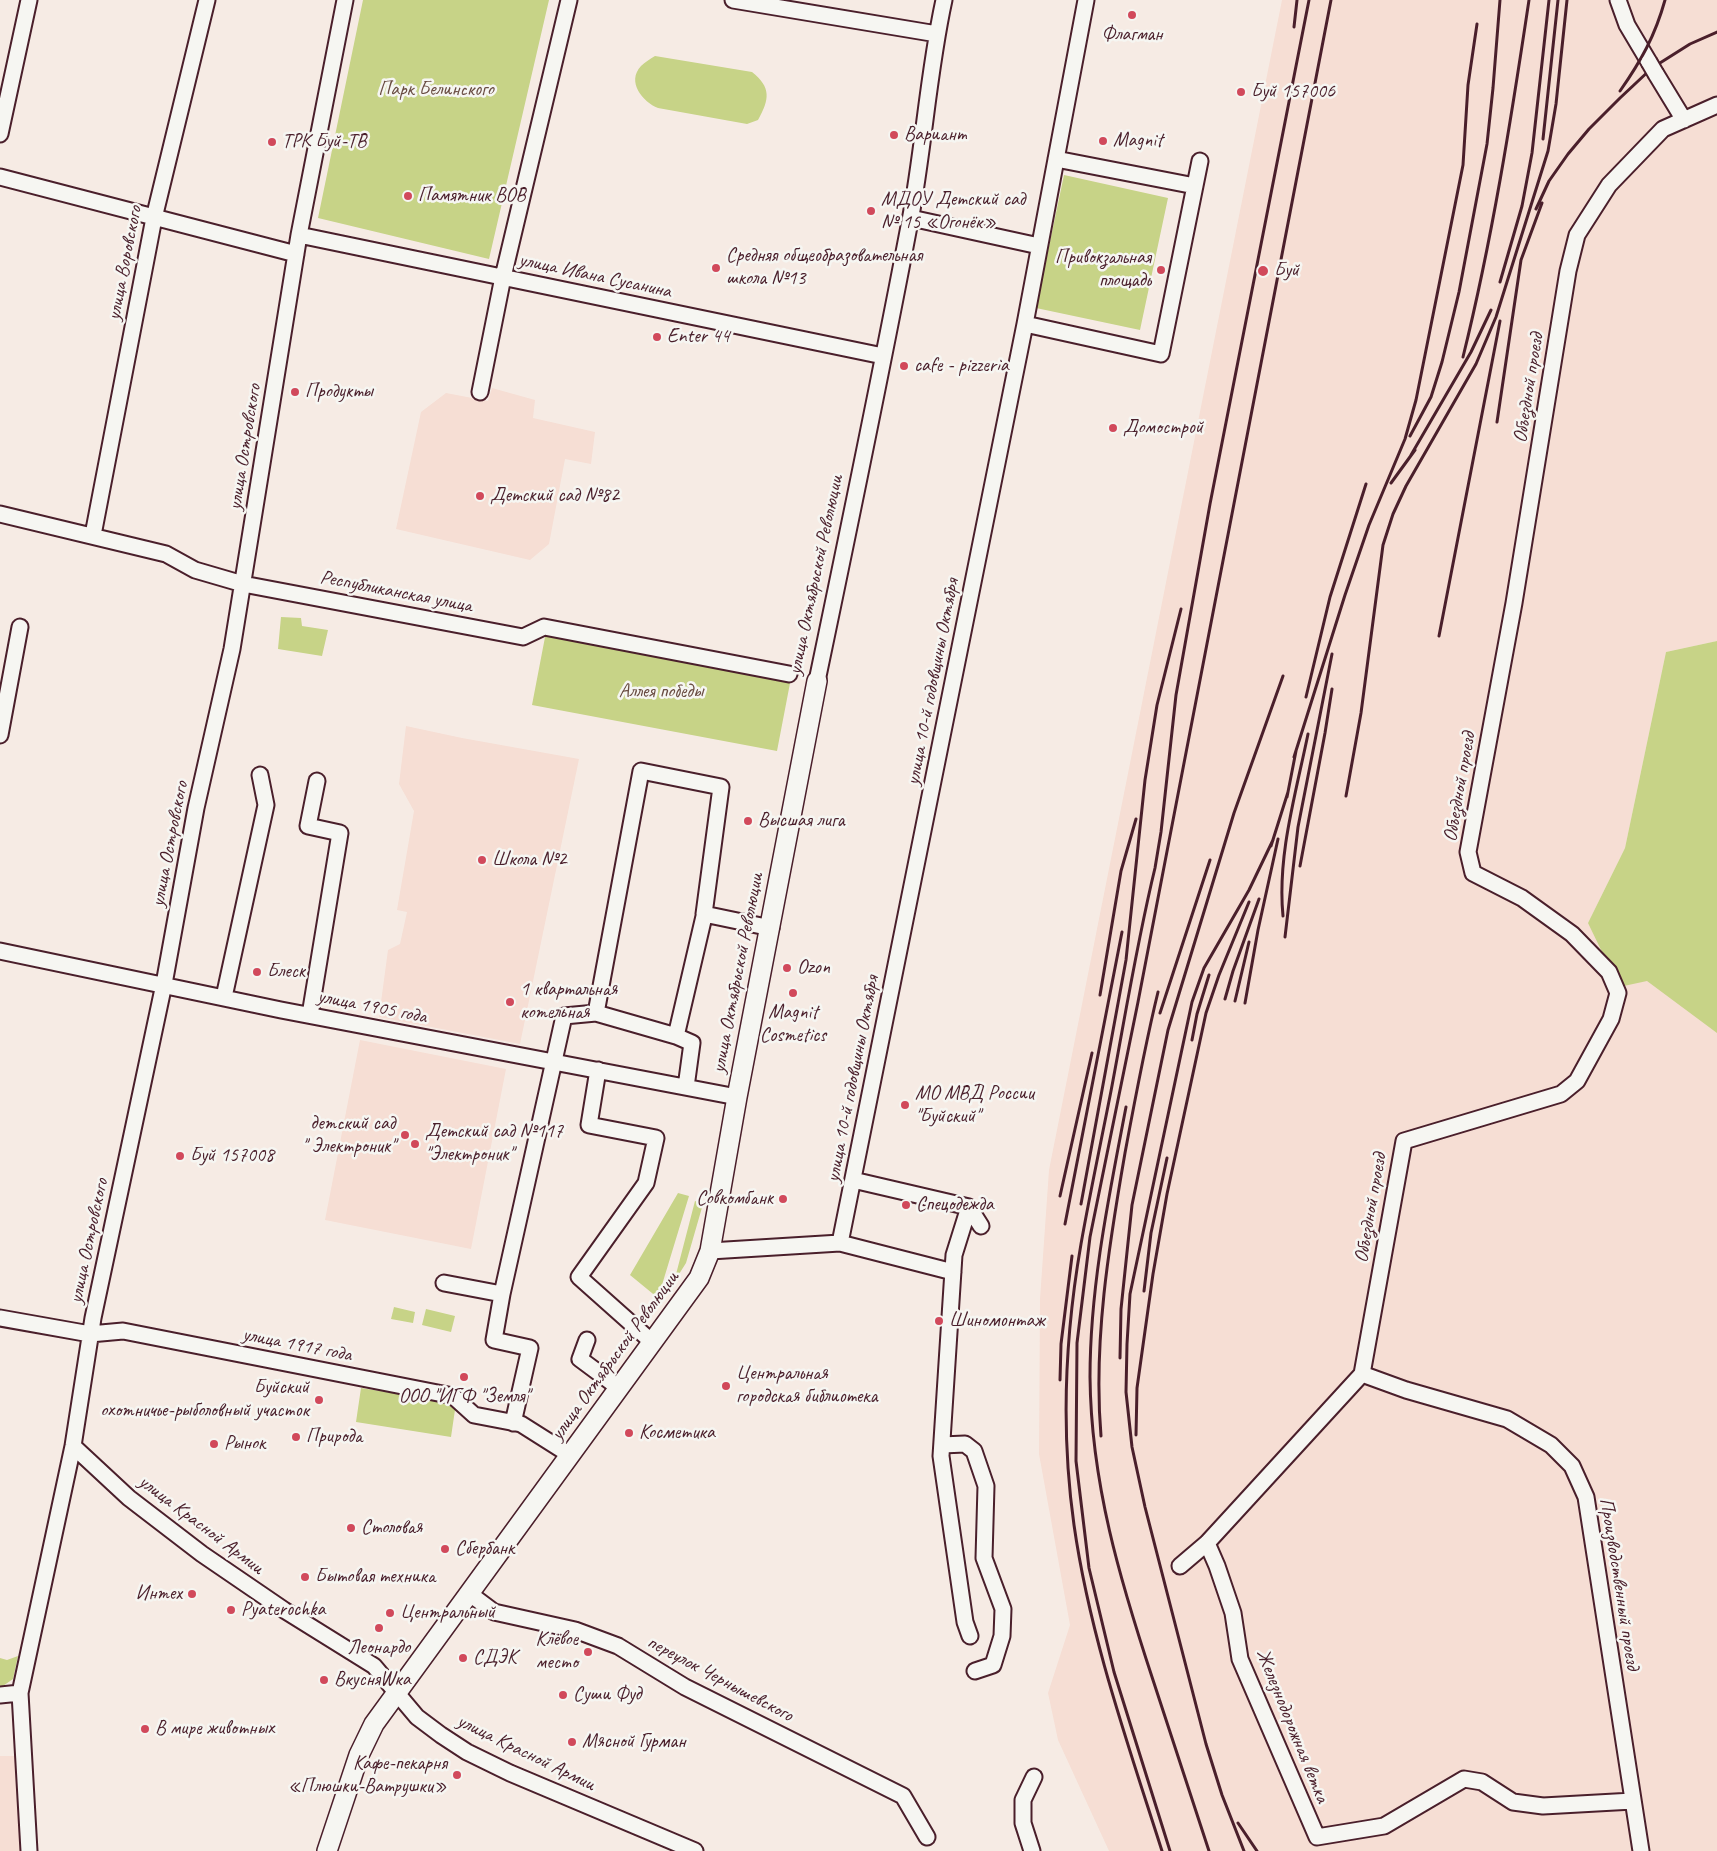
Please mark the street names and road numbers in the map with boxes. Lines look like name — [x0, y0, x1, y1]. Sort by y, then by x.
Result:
street label: улица Воровского — [102, 204, 148, 322]
street label: улица Ивана Сусанина — [517, 248, 673, 304]
street label: Объездной проезд — [1508, 331, 1550, 445]
street label: улица Островского — [223, 382, 267, 512]
street label: улица Октябрьской Революции — [783, 473, 849, 677]
street label: Республиканская улица — [318, 565, 474, 619]
street label: улица 10-й годовщины Октября — [901, 577, 965, 787]
street label: Объездной проезд — [1439, 730, 1481, 844]
street label: улица Островского — [146, 779, 194, 909]
street label: улица Октябрьской Революции — [707, 871, 769, 1075]
street label: улица 10-й годовщины Октября — [821, 974, 885, 1184]
street label: улица 1905 года — [315, 985, 429, 1029]
street label: Объездной проезд — [1350, 1151, 1392, 1265]
street label: улица Островского — [64, 1176, 114, 1306]
street label: улица Октябрьской Революции — [546, 1267, 684, 1445]
street label: улица 1917 года — [240, 1323, 354, 1367]
street label: улица Красной Армии — [134, 1470, 268, 1580]
street label: Производственный проезд — [1594, 1496, 1644, 1672]
street label: переулок Чернышевского — [643, 1630, 797, 1728]
street label: Железнодорожная ветка — [1250, 1645, 1334, 1807]
street label: улица Красной Армии — [453, 1709, 599, 1797]

